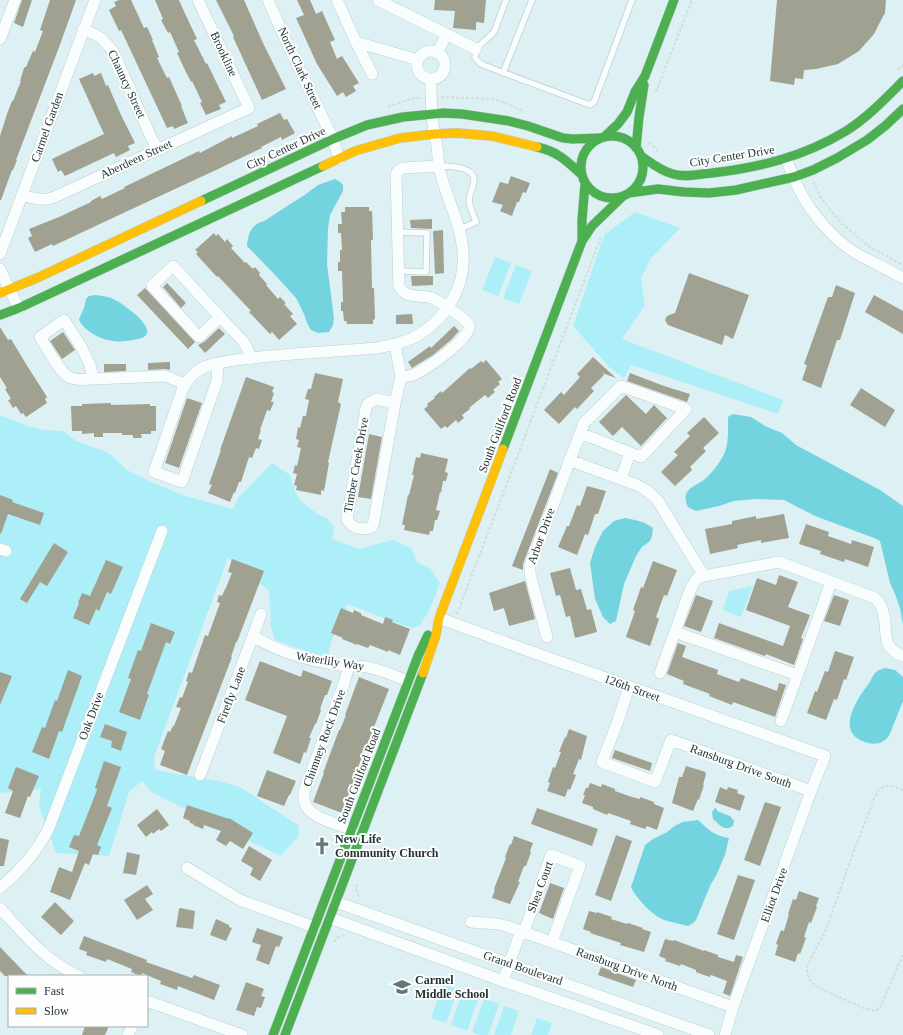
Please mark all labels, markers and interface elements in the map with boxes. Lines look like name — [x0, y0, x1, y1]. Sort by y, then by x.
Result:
street label: North Clark Street — [275, 25, 325, 112]
street label: Brookline — [208, 29, 240, 79]
street label: Chauncy Street — [105, 48, 149, 121]
street label: Carmel Garden — [28, 90, 66, 164]
street label: City Center Drive — [244, 123, 328, 173]
street label: Aberdeen Street — [98, 136, 175, 182]
street label: City Center Drive — [688, 142, 776, 170]
street label: South Guilford Road — [475, 375, 525, 475]
street label: Timber Creek Drive — [341, 416, 371, 514]
street label: Arbor Drive — [524, 506, 558, 566]
street label: Waterlily Way — [295, 649, 365, 673]
street label: Firefly Lane — [214, 665, 248, 725]
street label: 126th Street — [602, 671, 662, 705]
street label: Chimney Rock Drive — [300, 687, 348, 789]
street label: Oak Drive — [75, 690, 107, 742]
street label: South Guilford Road — [334, 726, 384, 826]
street label: Ransburg Drive South — [688, 741, 794, 791]
place label: New Life Community Church — [335, 832, 439, 860]
church icon: New Life Community Church — [312, 836, 332, 856]
street label: Shea Court — [524, 859, 556, 915]
street label: Elliot Drive — [758, 866, 790, 924]
street label: Ransburg Drive North — [574, 944, 680, 994]
street label: Grand Boulevard — [481, 948, 565, 988]
place label: Carmel Middle School — [415, 973, 489, 1001]
legend — [8, 975, 148, 1027]
school or university icon: Carmel Middle School — [392, 977, 412, 997]
text: Fast — [44, 984, 65, 998]
text: Slow — [44, 1004, 69, 1018]

